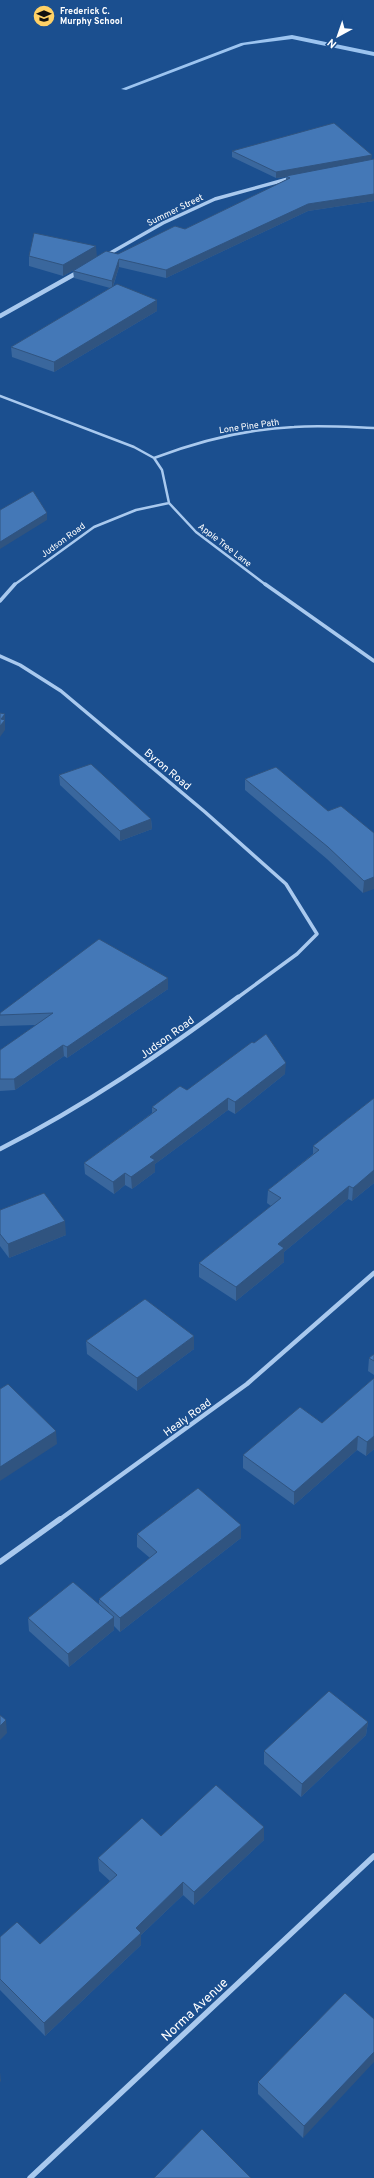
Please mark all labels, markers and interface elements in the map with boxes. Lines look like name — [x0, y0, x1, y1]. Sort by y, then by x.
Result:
school or university icon: Frederick C. Murphy School — [31, 3, 57, 29]
place label: Frederick C. Murphy School — [60, 6, 123, 27]
north arrow — [318, 16, 358, 56]
text: N — [325, 35, 340, 51]
street label: Summer Street — [145, 192, 205, 229]
street label: Lone Pine Path — [218, 417, 280, 436]
street label: Judson Road — [39, 521, 88, 560]
street label: Apple Tree Lane — [196, 521, 254, 570]
street label: Byron Road — [141, 746, 194, 794]
street label: Judson Road — [138, 1013, 197, 1062]
street label: Healy Road — [161, 1396, 214, 1440]
street label: Norma Avenue — [159, 1976, 232, 2045]

